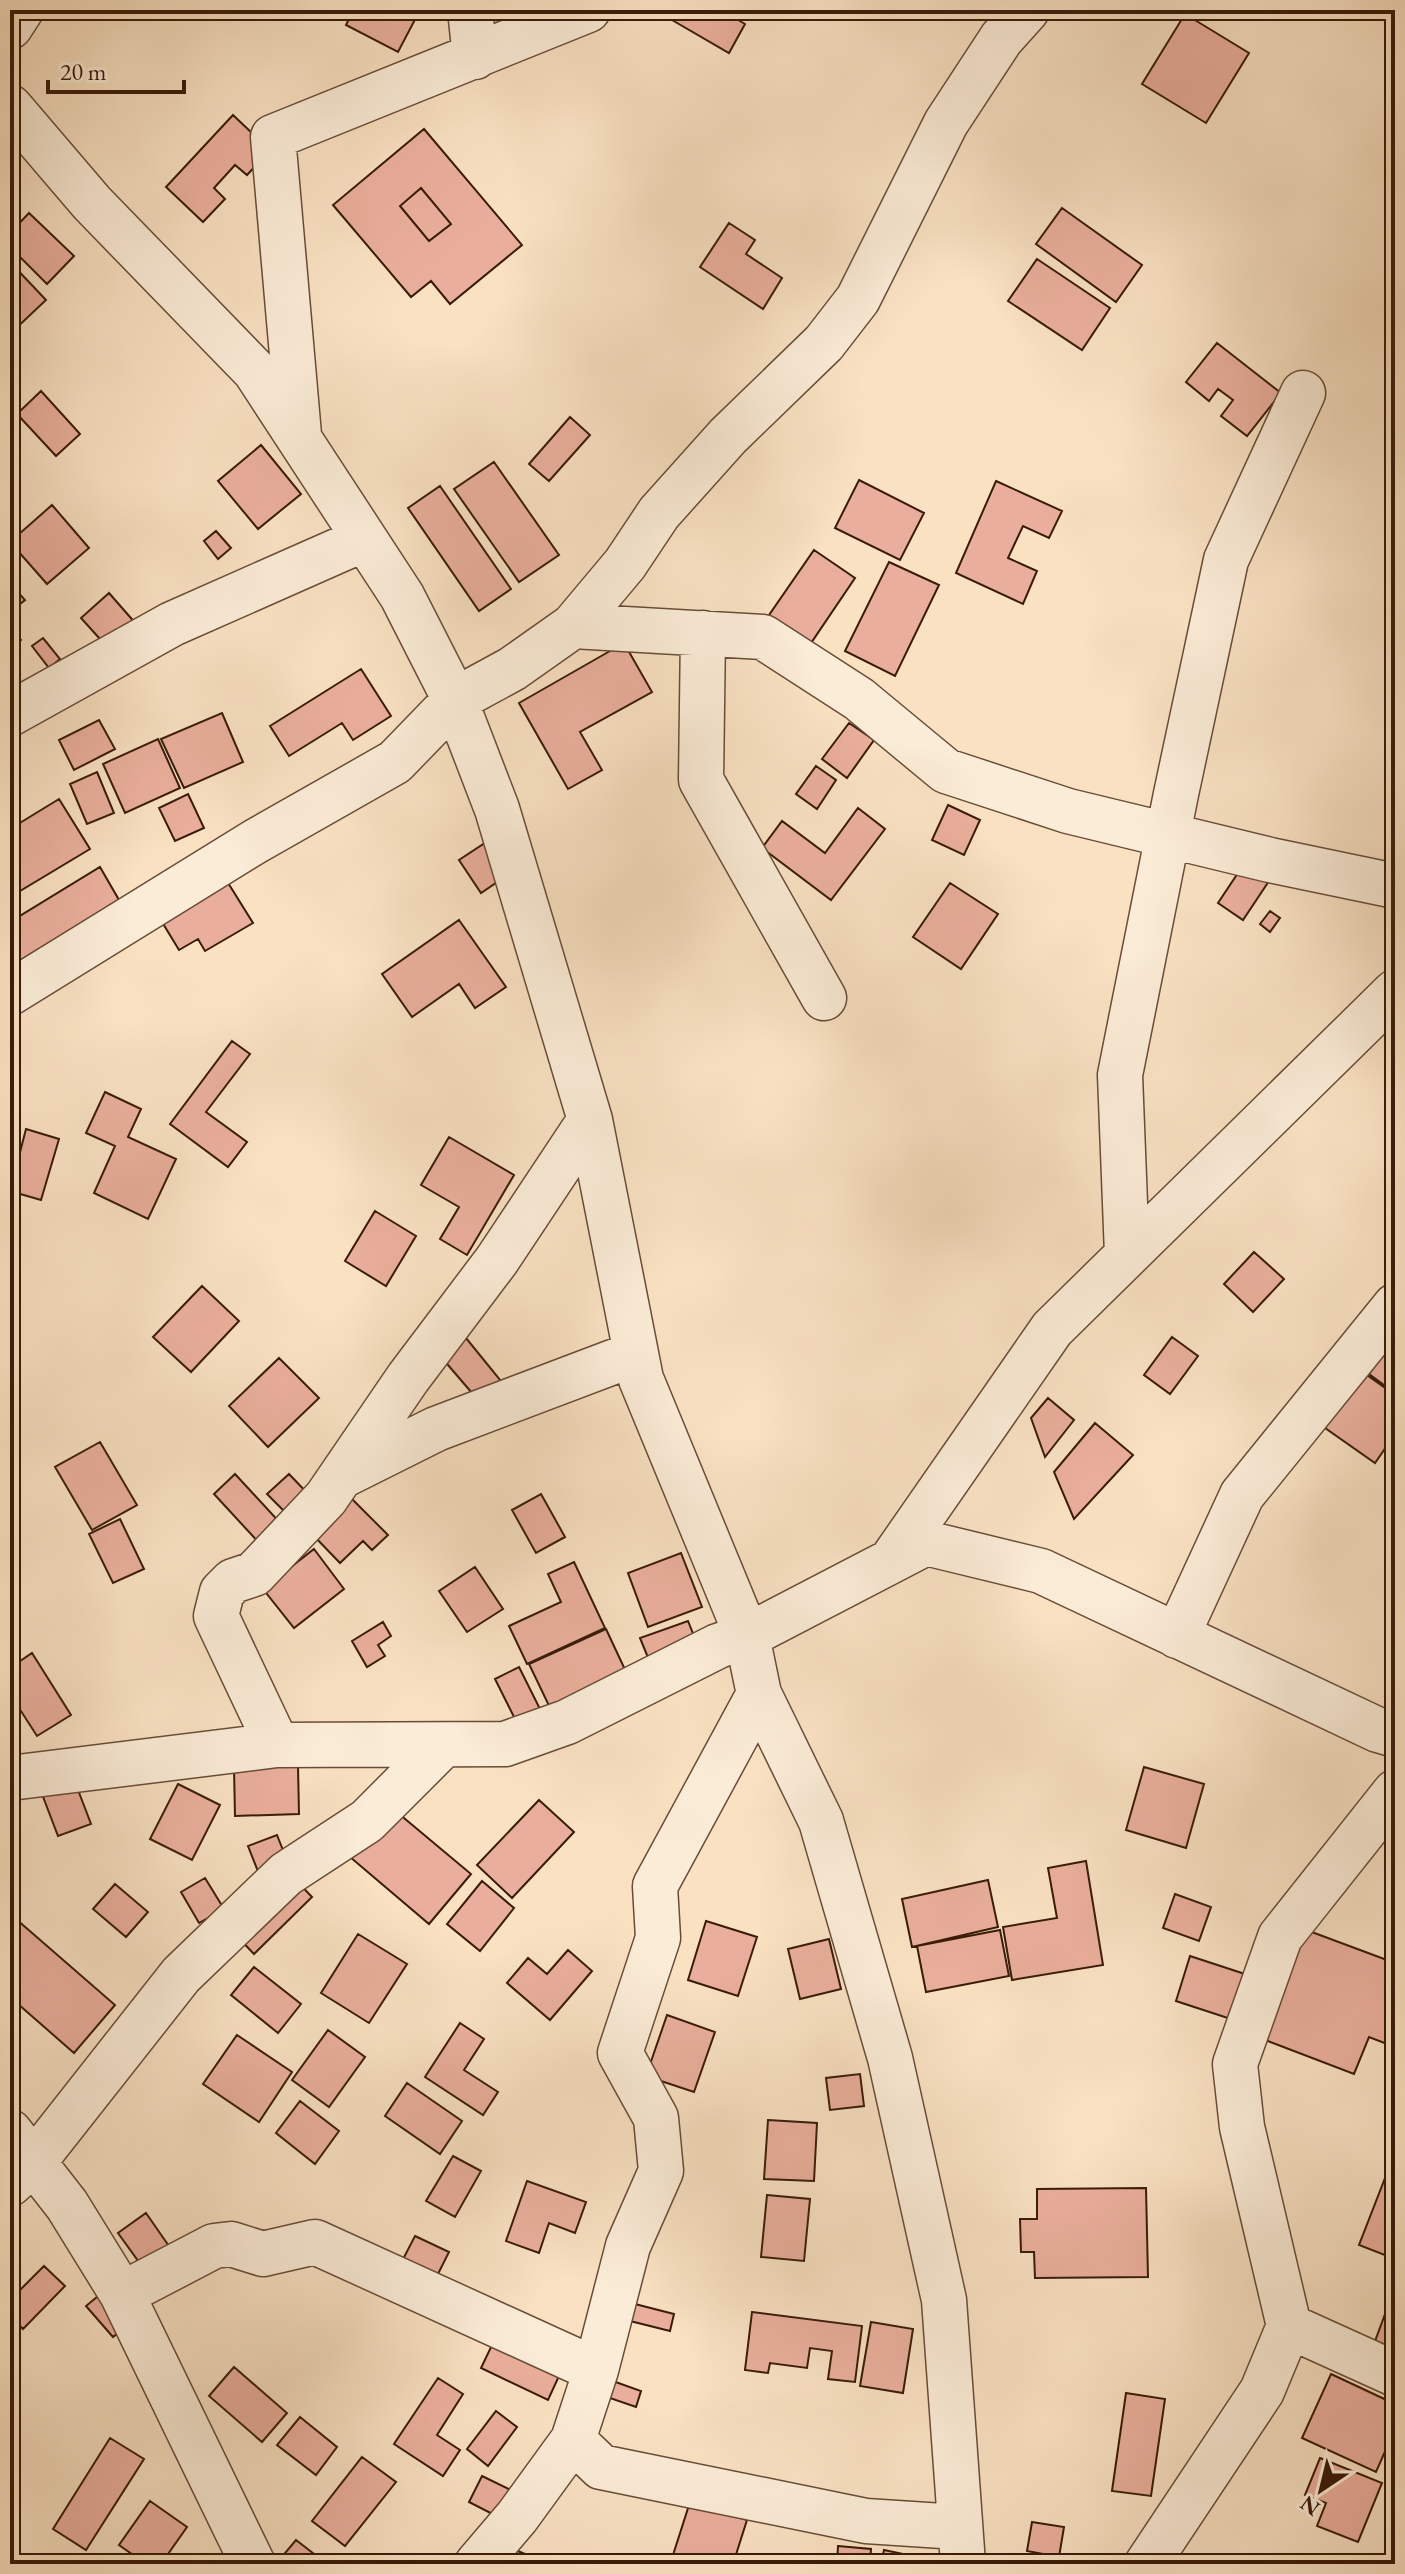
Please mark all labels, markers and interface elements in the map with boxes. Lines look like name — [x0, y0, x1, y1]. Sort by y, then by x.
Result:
scale bar — [48, 44, 184, 94]
text: 20 m — [60, 56, 107, 87]
north arrow — [1281, 2450, 1361, 2530]
text: N — [1294, 2489, 1325, 2523]

